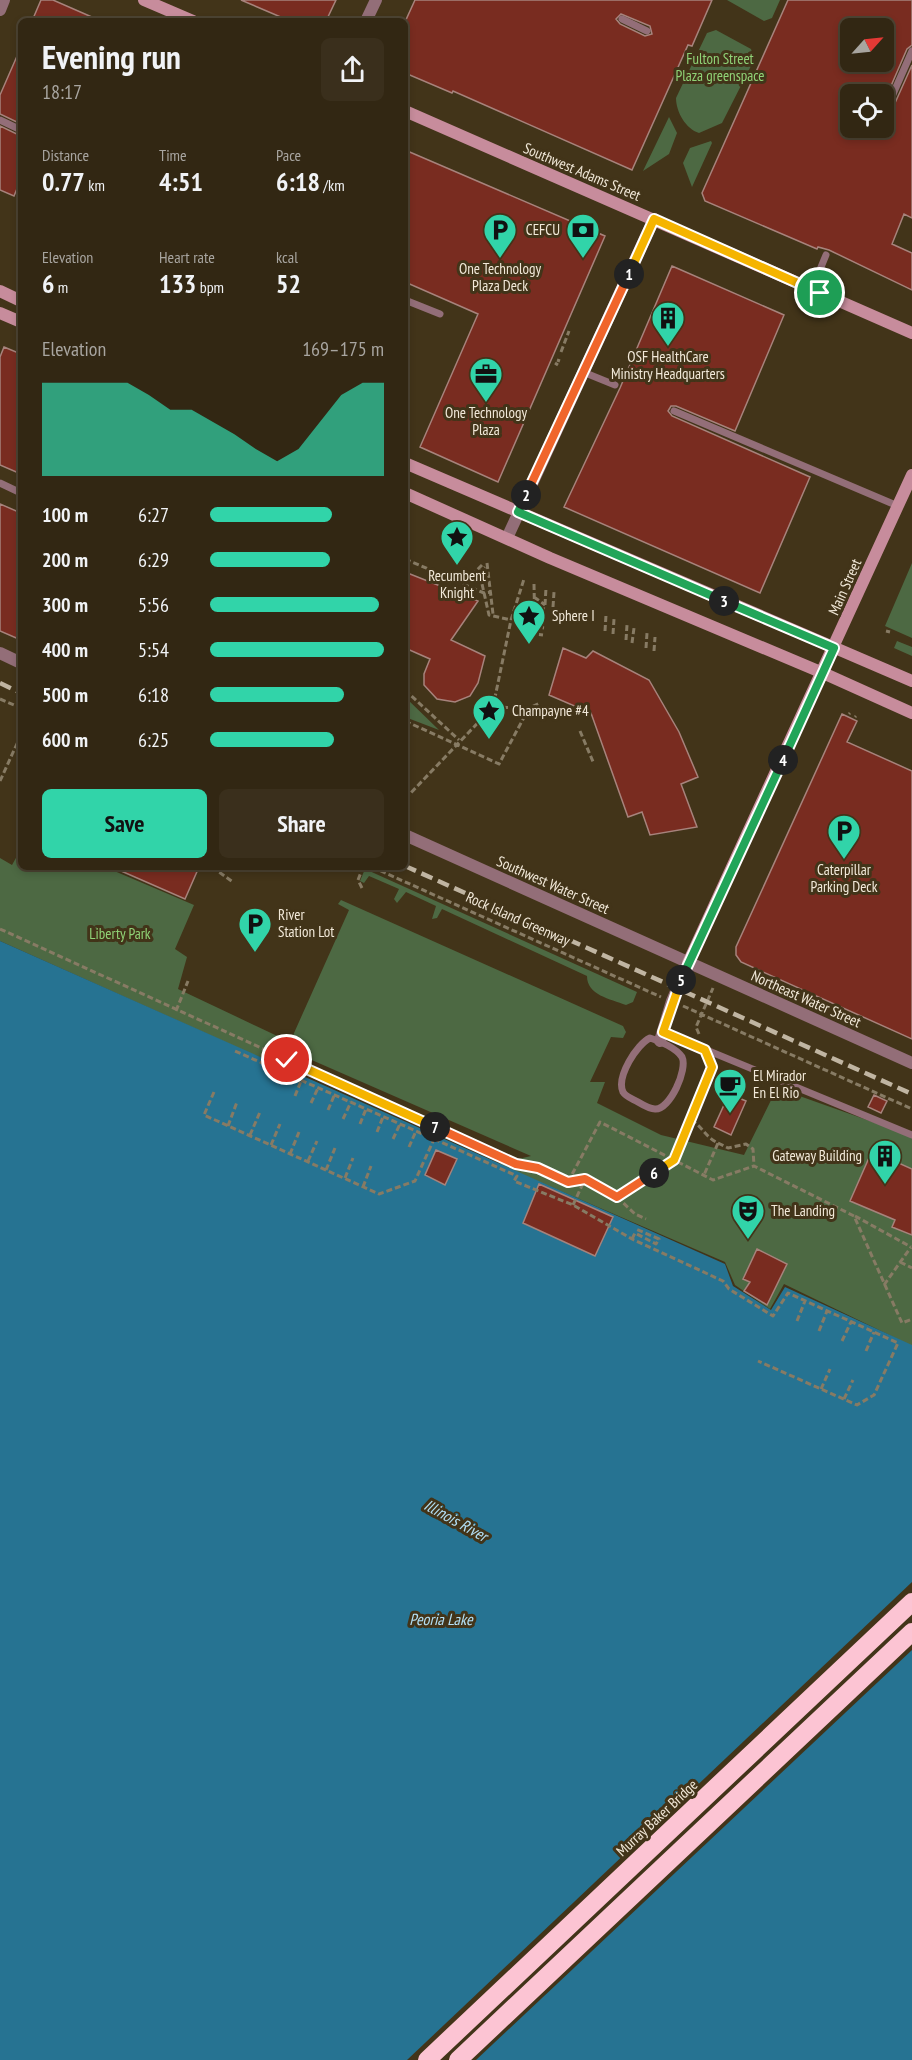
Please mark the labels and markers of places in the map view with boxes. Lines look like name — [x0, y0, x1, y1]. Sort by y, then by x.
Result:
parking icon: One Technology Plaza Deck — [482, 212, 518, 259]
bank icon: CEFCU — [565, 212, 601, 259]
place label: CEFCU — [526, 220, 560, 239]
place label: One Technology Plaza Deck — [459, 259, 541, 295]
pin: 1 — [614, 259, 644, 289]
pin — [794, 267, 845, 318]
building icon: OSF HealthCare Ministry Headquarters — [650, 300, 686, 347]
place label: OSF HealthCare Ministry Headquarters — [611, 347, 725, 383]
office icon: One Technology Plaza — [468, 356, 504, 403]
place label: One Technology Plaza — [445, 403, 527, 439]
pin: 2 — [511, 480, 541, 510]
place icon: Recumbent Knight — [439, 519, 475, 566]
place label: Recumbent Knight — [428, 566, 486, 602]
pin: 3 — [709, 586, 739, 616]
place icon: Sphere I — [511, 598, 547, 645]
place label: Sphere I — [552, 606, 595, 625]
place icon: Champayne #4 — [471, 693, 507, 740]
place label: Champayne #4 — [512, 701, 589, 720]
pin: 4 — [768, 745, 798, 775]
parking icon: Caterpillar Parking Deck — [826, 813, 862, 860]
place label: Caterpillar Parking Deck — [811, 860, 878, 896]
place label: River Station Lot — [278, 905, 334, 941]
parking icon: River Station Lot — [237, 906, 273, 953]
pin: 5 — [666, 965, 696, 995]
pin — [261, 1034, 312, 1085]
place label: El Mirador En El Rio — [753, 1066, 807, 1102]
cafe icon: El Mirador En El Rio — [712, 1067, 748, 1114]
pin: 7 — [420, 1112, 450, 1142]
building icon: Gateway Building — [867, 1138, 903, 1185]
place label: Gateway Building — [772, 1146, 862, 1165]
pin: 6 — [639, 1158, 669, 1188]
theatre icon: The Landing — [730, 1193, 766, 1240]
place label: The Landing — [771, 1201, 835, 1220]

